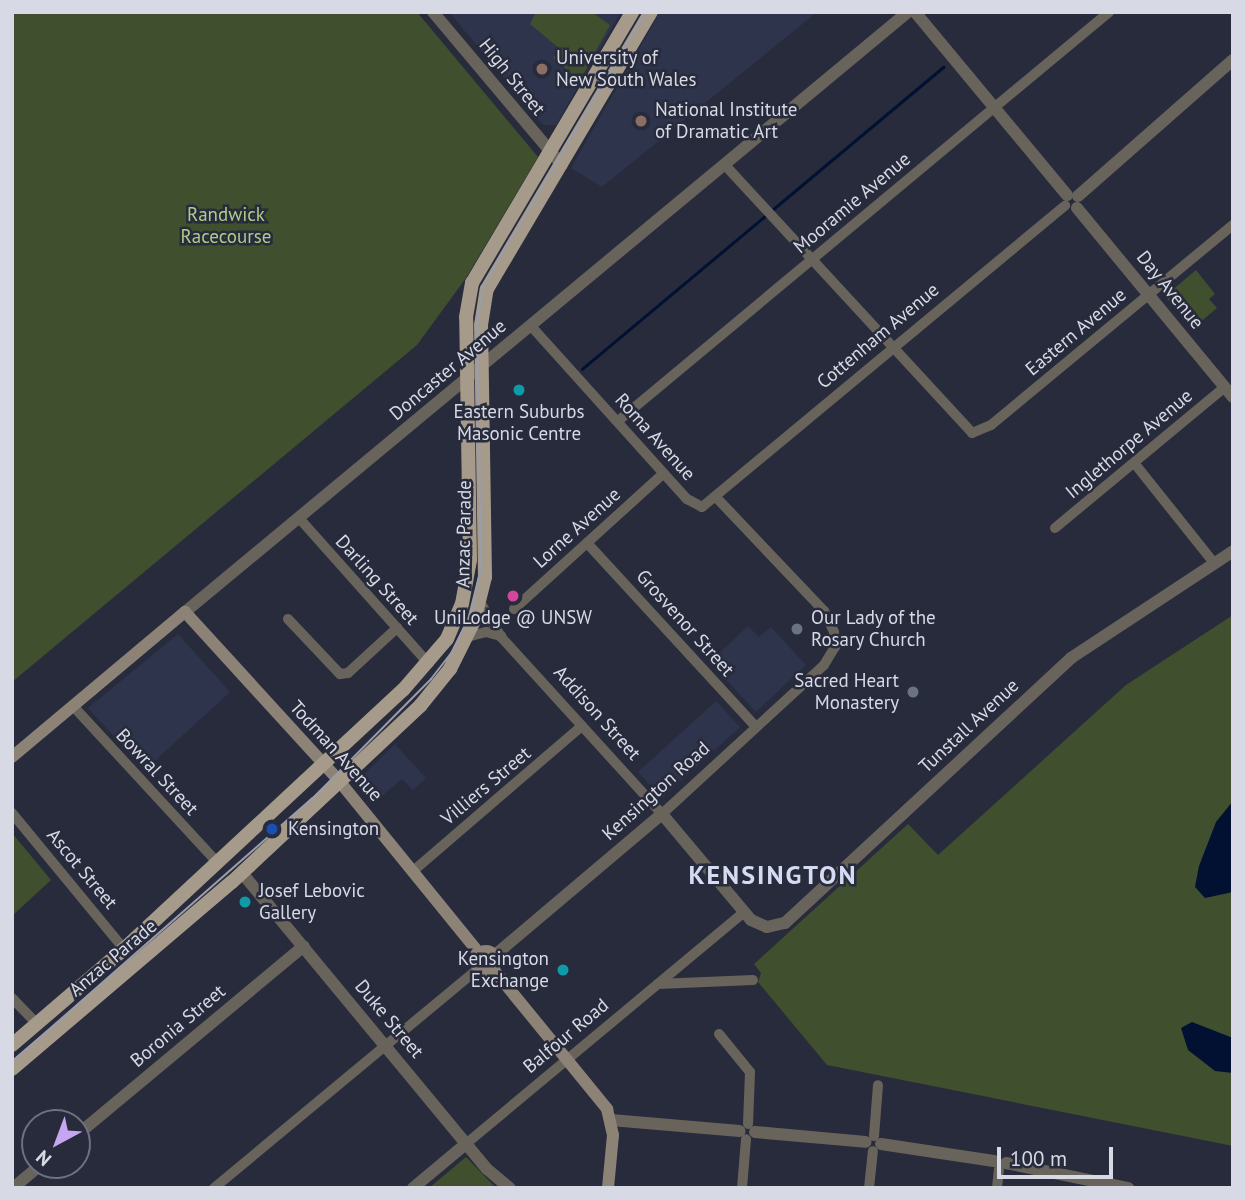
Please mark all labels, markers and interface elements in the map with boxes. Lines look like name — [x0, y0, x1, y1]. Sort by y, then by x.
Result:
street label: High Street — [474, 34, 550, 120]
place label: University of New South Wales — [556, 47, 697, 91]
marker: University of New South Wales — [534, 61, 550, 77]
place label: National Institute of Dramatic Art — [655, 99, 797, 143]
marker: National Institute of Dramatic Art — [633, 113, 649, 129]
street label: Mooramie Avenue — [789, 147, 915, 259]
park label: Randwick Racecourse — [181, 204, 271, 248]
street label: Day Avenue — [1131, 246, 1209, 334]
street label: Cottenham Avenue — [812, 278, 944, 394]
street label: Eastern Avenue — [1021, 283, 1131, 381]
street label: Doncaster Avenue — [385, 314, 511, 426]
marker: Eastern Suburbs Masonic Centre — [511, 382, 527, 398]
street label: Inglethorpe Avenue — [1061, 384, 1197, 504]
street label: Roma Avenue — [610, 389, 700, 485]
place label: Eastern Suburbs Masonic Centre — [454, 401, 584, 445]
street label: Anzac Parade — [452, 480, 476, 588]
street label: Lorne Avenue — [529, 483, 625, 573]
street label: Darling Street — [331, 530, 423, 630]
street label: Grosvenor Street — [631, 565, 739, 681]
marker: UniLodge @ UNSW — [505, 588, 521, 604]
place label: UniLodge @ UNSW — [434, 607, 592, 629]
place label: Our Lady of the Rosary Church — [811, 607, 936, 651]
marker: Our Lady of the Rosary Church — [789, 621, 805, 637]
street label: Addison Street — [549, 661, 645, 765]
place label: Sacred Heart Monastery — [794, 670, 899, 714]
street label: Tunstall Avenue — [914, 674, 1024, 778]
marker: Sacred Heart Monastery — [905, 684, 921, 700]
street label: Todman Avenue — [285, 696, 387, 806]
street label: Bowral Street — [111, 724, 203, 820]
street label: Kensington Road — [598, 737, 714, 845]
street label: Villiers Street — [437, 742, 535, 830]
place label: Kensington — [288, 818, 379, 840]
marker: Kensington — [262, 819, 282, 839]
street label: Ascot Street — [42, 824, 122, 914]
district label: KENSINGTON — [690, 859, 856, 891]
place label: Josef Lebovic Gallery — [259, 880, 365, 924]
marker: Josef Lebovic Gallery — [237, 894, 253, 910]
street label: Anzac Parade — [64, 914, 162, 1002]
place label: Kensington Exchange — [458, 948, 549, 992]
marker: Kensington Exchange — [555, 962, 571, 978]
street label: Duke Street — [350, 975, 428, 1063]
street label: Boronia Street — [126, 980, 230, 1072]
street label: Balfour Road — [519, 994, 613, 1078]
north arrow — [21, 1109, 91, 1179]
scale bar — [1000, 1134, 1116, 1178]
text: N — [31, 1145, 56, 1171]
text: 100 m — [1010, 1145, 1067, 1172]

